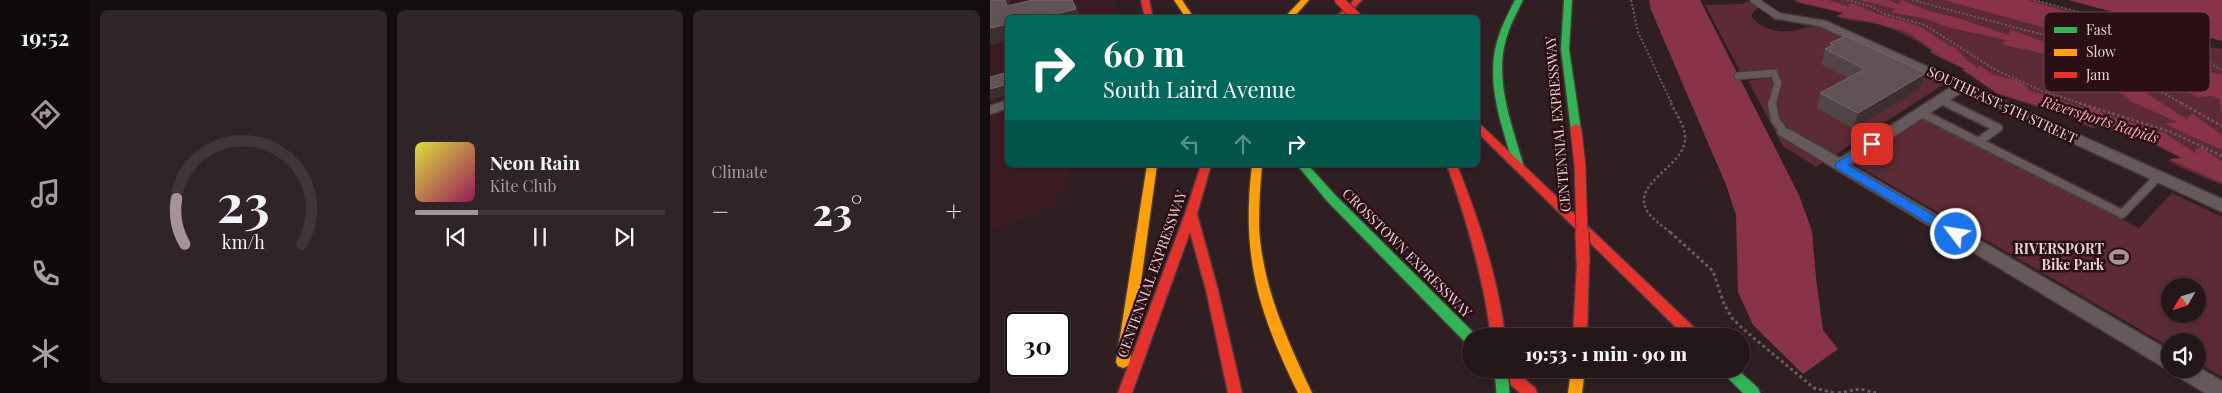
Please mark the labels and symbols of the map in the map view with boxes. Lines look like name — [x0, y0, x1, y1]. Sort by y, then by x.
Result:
legend — [2044, 12, 2210, 92]
text: Fast — [2086, 20, 2113, 39]
street label: CENTENNIAL EXPRESSWAY — [1540, 35, 1575, 213]
text: Slow — [2086, 42, 2116, 61]
street label: SOUTHEAST 5TH STREET — [1924, 61, 2080, 148]
text: Jam — [2085, 65, 2110, 84]
water label: Riversports Rapids — [2038, 90, 2162, 147]
pin — [1851, 123, 1893, 165]
street label: CROSSTOWN EXPRESSWAY — [1339, 184, 1477, 322]
street label: CENTENNIAL EXPRESSWAY — [1112, 187, 1191, 360]
position arrow — [1929, 207, 1981, 259]
place label: RIVERSPORT Bike Park — [2014, 239, 2105, 274]
sports icon: RIVERSPORT Bike Park — [2108, 246, 2130, 268]
north arrow — [2161, 278, 2206, 322]
speed limit sign: 30 — [1005, 312, 1070, 377]

